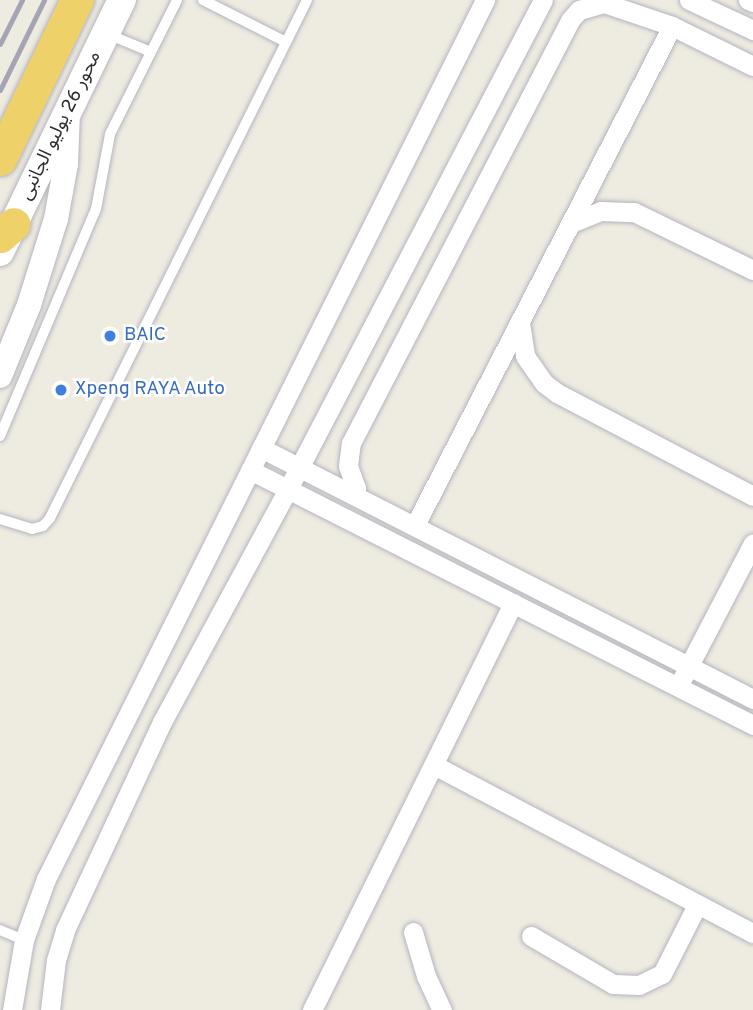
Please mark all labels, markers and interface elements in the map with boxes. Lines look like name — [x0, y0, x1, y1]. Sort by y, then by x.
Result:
street label: محور 26 يوليو الجانبى — [15, 48, 107, 204]
place label: BAIC — [124, 325, 166, 347]
marker: BAIC — [102, 328, 118, 344]
place label: Xpeng RAYA Auto — [75, 379, 226, 401]
marker: Xpeng RAYA Auto — [53, 382, 69, 398]

